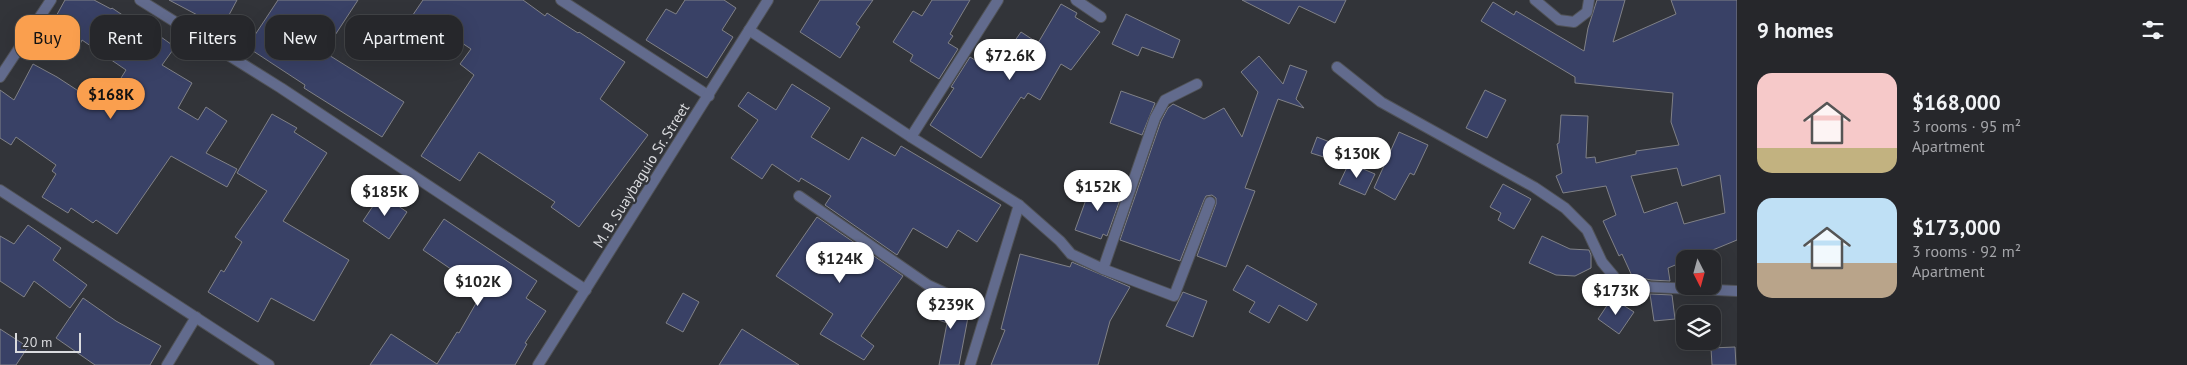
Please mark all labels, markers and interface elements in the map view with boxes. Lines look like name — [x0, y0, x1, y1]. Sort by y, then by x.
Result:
chip: Buy — [15, 15, 80, 60]
chip: Rent — [90, 15, 161, 60]
chip: Filters — [171, 15, 255, 60]
chip: New — [265, 15, 335, 60]
chip: Apartment — [345, 15, 463, 60]
icon: filters — [2139, 16, 2167, 44]
text: 9 homes — [1757, 17, 1833, 44]
pin: $72.6K — [969, 38, 1051, 81]
text: $72.6K — [985, 45, 1035, 65]
pin: $168K — [76, 78, 146, 120]
text: $168K — [88, 84, 134, 104]
text: $168,000 — [1912, 89, 2001, 116]
icon: home — [1797, 93, 1857, 153]
street label: M. B. Suaybaguio Sr. Street — [589, 99, 693, 251]
text: 3 rooms · 95 m² — [1912, 116, 2021, 136]
pin: $130K — [1322, 136, 1392, 179]
text: Apartment — [1912, 136, 1985, 156]
text: $130K — [1334, 143, 1380, 163]
pin: $152K — [1063, 170, 1133, 212]
pin: $185K — [350, 174, 420, 217]
text: $152K — [1075, 176, 1121, 196]
text: $185K — [362, 181, 408, 201]
text: $173,000 — [1912, 214, 2001, 241]
icon: home — [1797, 218, 1857, 278]
text: 3 rooms · 92 m² — [1912, 241, 2021, 261]
pin: $124K — [805, 242, 875, 284]
text: $124K — [817, 248, 863, 268]
north arrow — [1676, 250, 1721, 295]
map controls — [1676, 250, 1721, 350]
text: Apartment — [1912, 261, 1985, 281]
pin: $102K — [443, 264, 513, 307]
text: $102K — [455, 271, 501, 291]
pin: $173K — [1581, 274, 1651, 316]
text: $173K — [1593, 280, 1639, 300]
pin: $239K — [916, 288, 986, 330]
text: $239K — [928, 294, 974, 314]
button: layers — [1676, 305, 1721, 350]
scale bar — [15, 330, 81, 353]
text: 20 m — [22, 333, 52, 351]

